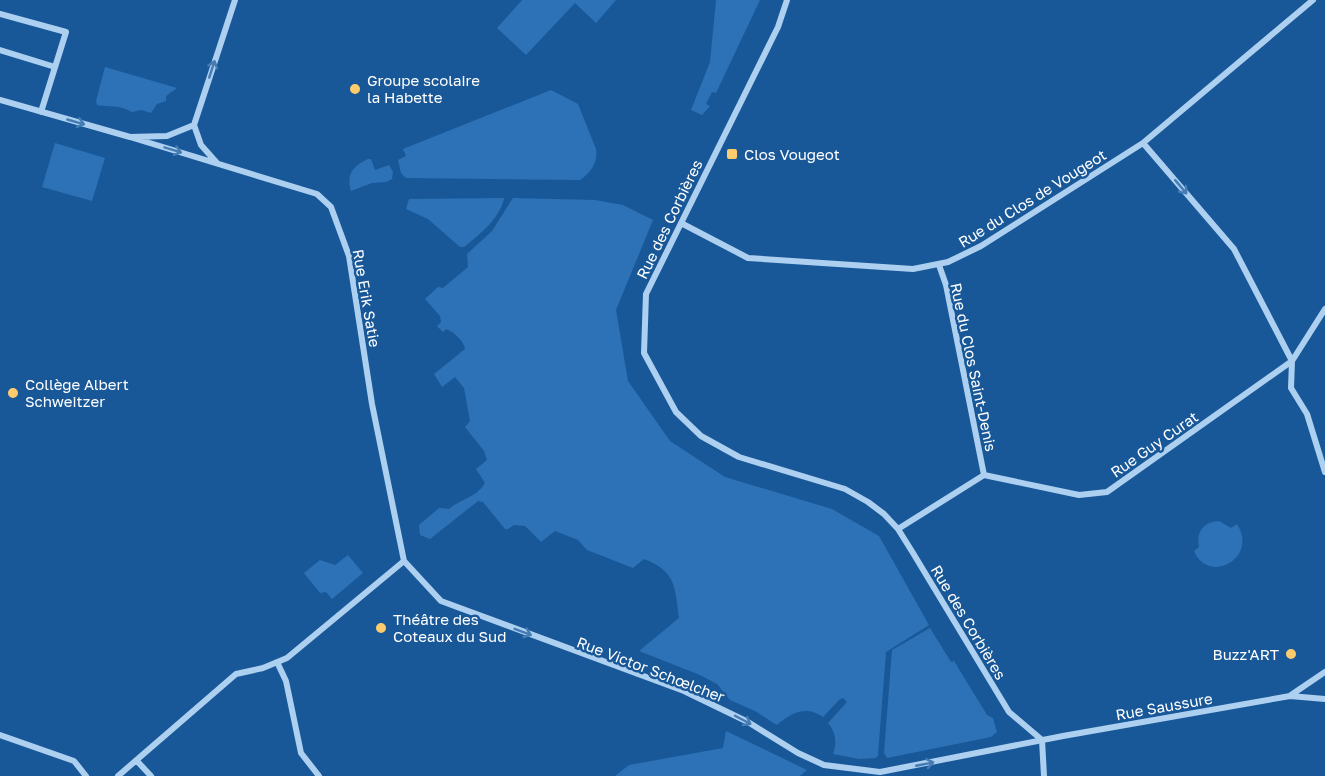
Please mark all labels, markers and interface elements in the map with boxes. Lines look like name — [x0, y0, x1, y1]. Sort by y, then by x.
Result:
one-way arrow — [208, 60, 219, 79]
place label: Groupe scolaire la Habette — [367, 71, 480, 106]
marker: Groupe scolaire la Habette — [348, 82, 362, 96]
one-way arrow — [67, 117, 86, 128]
one-way arrow — [163, 145, 182, 156]
place label: Clos Vougeot — [744, 145, 840, 163]
street label: Rue du Clos de Vougeot — [955, 145, 1109, 251]
marker: Clos Vougeot — [725, 147, 739, 161]
street label: Rue des Corbières — [632, 156, 706, 282]
one-way arrow — [1174, 179, 1188, 194]
street label: Rue Erik Satie — [350, 248, 385, 349]
street label: Rue du Clos Saint-Denis — [947, 281, 1001, 453]
place label: Collège Albert Schweitzer — [25, 375, 129, 410]
marker: Collège Albert Schweitzer — [6, 386, 20, 400]
street label: Rue Guy Curat — [1107, 407, 1201, 481]
street label: Rue des Corbières — [928, 561, 1010, 683]
place label: Théâtre des Coteaux du Sud — [393, 610, 506, 645]
marker: Théâtre des Coteaux du Sud — [374, 621, 388, 635]
one-way arrow — [513, 627, 532, 638]
street label: Rue Victor Schœlcher — [575, 632, 728, 706]
place label: Buzz'ART — [1213, 645, 1279, 663]
marker: Buzz'ART — [1284, 647, 1298, 661]
street label: Rue Saussure — [1114, 689, 1214, 723]
one-way arrow — [734, 715, 752, 726]
one-way arrow — [915, 758, 934, 769]

